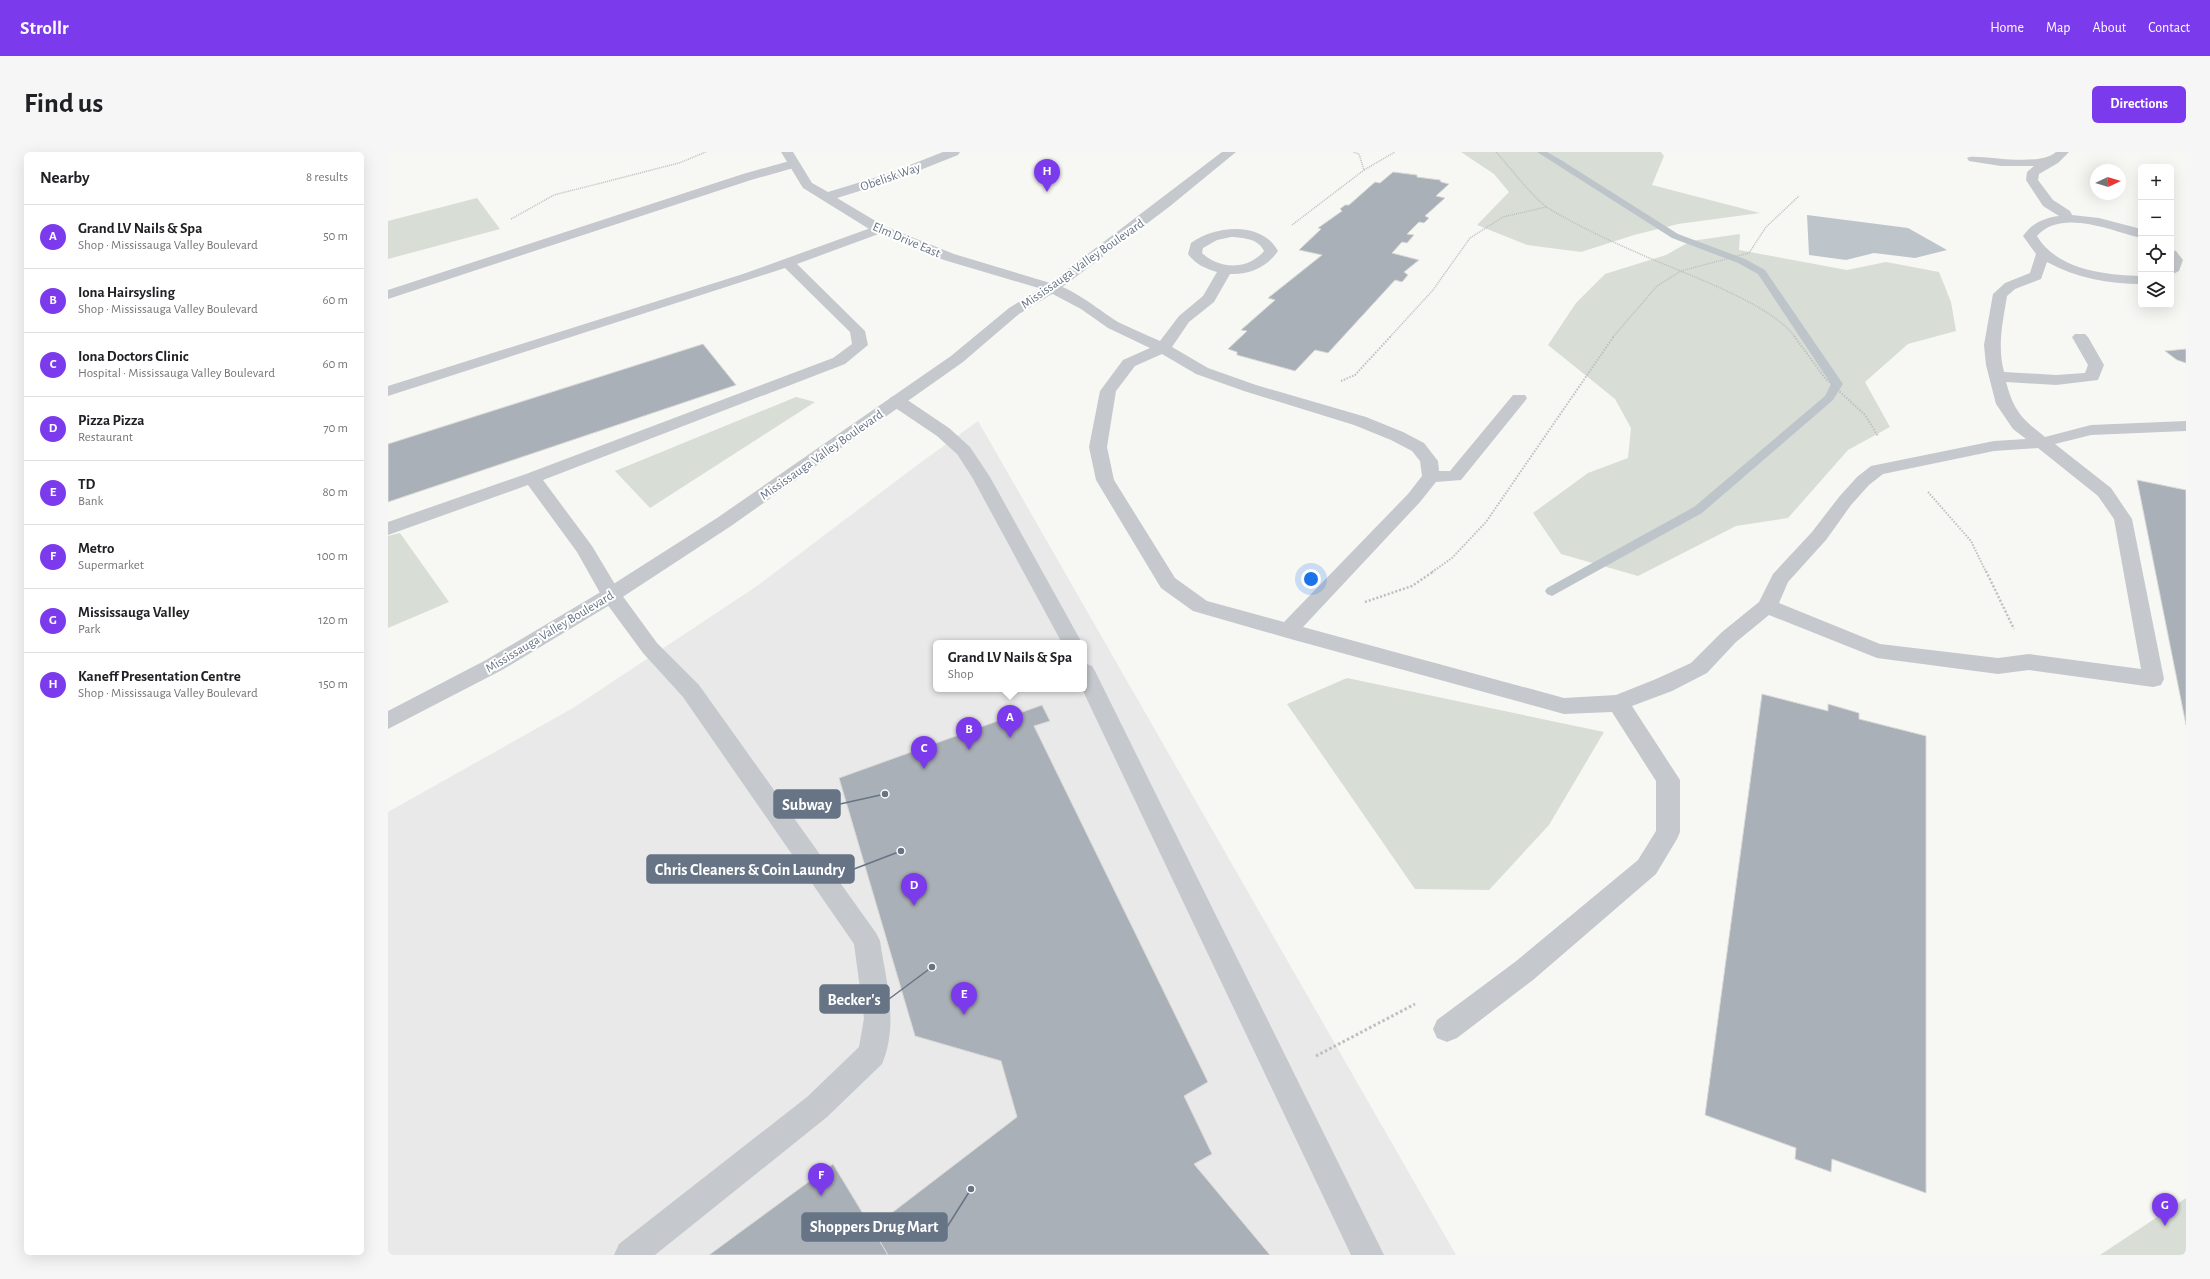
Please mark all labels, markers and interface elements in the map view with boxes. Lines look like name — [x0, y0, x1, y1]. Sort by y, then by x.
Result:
text: Strollr — [20, 19, 69, 38]
text: Home — [1990, 21, 2024, 35]
text: Map — [2046, 21, 2070, 35]
text: About — [2092, 21, 2126, 35]
text: Contact — [2148, 21, 2190, 35]
button: Directions — [2092, 86, 2186, 123]
text: Find us — [24, 90, 103, 118]
pin: H — [1034, 159, 1060, 192]
street label: Obelisk Way — [859, 161, 923, 194]
north arrow — [2090, 164, 2126, 200]
map controls — [2138, 164, 2174, 308]
button: + — [2138, 164, 2174, 200]
text: Nearby — [40, 169, 90, 186]
text: 8 results — [306, 171, 348, 184]
button: − — [2138, 200, 2174, 236]
street label: Mississauga Valley Boulevard — [1019, 217, 1147, 312]
street label: Elm Drive East — [871, 220, 942, 260]
text: Grand LV Nails & Spa — [78, 221, 202, 236]
text: A — [49, 230, 57, 243]
text: 50 m — [323, 230, 348, 243]
button: locate — [2138, 236, 2174, 272]
text: Shop · Mississauga Valley Boulevard — [78, 239, 258, 252]
button: layers — [2138, 272, 2174, 308]
text: Iona Hairsysling — [78, 285, 175, 300]
text: B — [49, 294, 57, 307]
text: 60 m — [322, 294, 348, 307]
text: Shop · Mississauga Valley Boulevard — [78, 303, 258, 316]
text: Iona Doctors Clinic — [78, 349, 189, 364]
text: C — [50, 358, 56, 371]
text: 60 m — [322, 358, 348, 371]
text: Hospital · Mississauga Valley Boulevard — [78, 367, 275, 380]
street label: Mississauga Valley Boulevard — [758, 408, 886, 503]
text: Pizza Pizza — [78, 413, 145, 428]
text: D — [49, 422, 57, 435]
text: 70 m — [323, 422, 348, 435]
text: Restaurant — [78, 431, 133, 444]
text: TD — [78, 477, 95, 492]
text: E — [50, 486, 56, 499]
text: 80 m — [322, 486, 348, 499]
text: Bank — [78, 495, 104, 508]
text: Metro — [78, 541, 115, 556]
text: F — [50, 550, 56, 563]
text: 100 m — [317, 550, 348, 563]
text: Supermarket — [78, 559, 144, 572]
your location — [1301, 569, 1321, 589]
street label: Mississauga Valley Boulevard — [484, 589, 616, 676]
text: Mississauga Valley — [78, 605, 190, 620]
text: G — [49, 614, 57, 627]
text: 120 m — [318, 614, 348, 627]
text: Park — [78, 623, 100, 636]
popup — [933, 640, 1087, 692]
text: Grand LV Nails & Spa — [948, 650, 1072, 665]
text: Shop — [948, 668, 974, 681]
text: Kaneff Presentation Centre — [78, 669, 241, 684]
text: H — [48, 678, 58, 691]
text: 150 m — [319, 678, 348, 691]
text: Shop · Mississauga Valley Boulevard — [78, 687, 258, 700]
pin: A — [997, 705, 1023, 738]
pin: B — [956, 717, 982, 750]
pin: C — [911, 736, 937, 769]
callout: Subway — [774, 790, 840, 818]
text: Subway — [782, 797, 833, 814]
callout: Chris Cleaners & Coin Laundry — [647, 855, 854, 883]
text: Chris Cleaners & Coin Laundry — [655, 862, 846, 879]
pin: D — [901, 873, 927, 906]
pin: E — [951, 982, 977, 1015]
callout: Becker's — [820, 985, 889, 1013]
text: Becker's — [827, 992, 881, 1008]
pin: F — [808, 1163, 834, 1196]
pin: G — [2152, 1193, 2178, 1226]
callout: Shoppers Drug Mart — [802, 1213, 947, 1241]
text: Shoppers Drug Mart — [810, 1219, 939, 1235]

